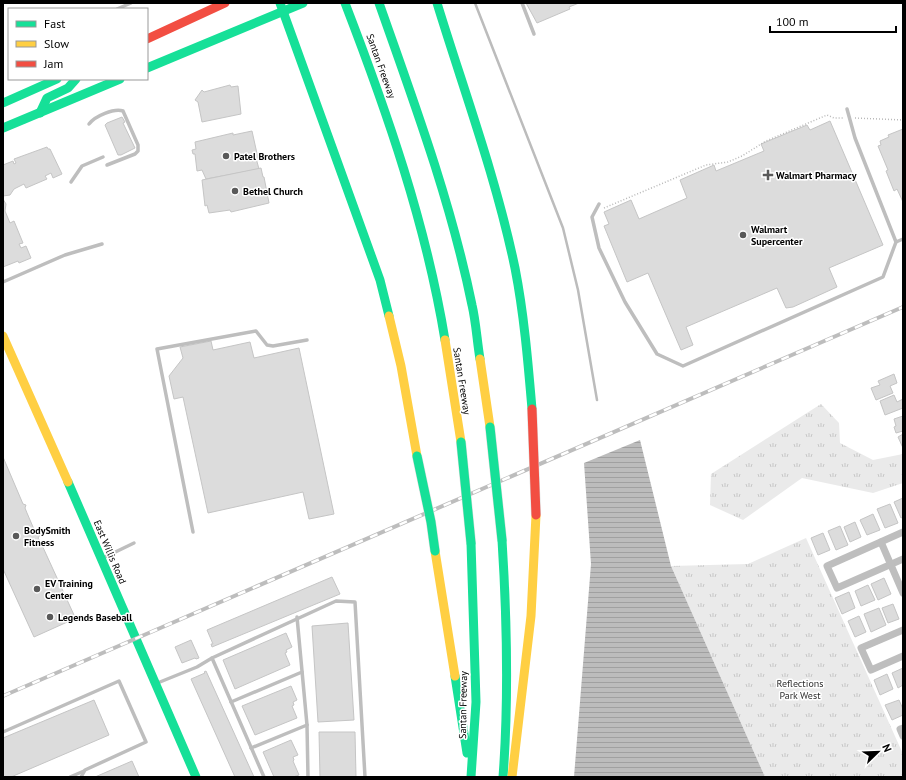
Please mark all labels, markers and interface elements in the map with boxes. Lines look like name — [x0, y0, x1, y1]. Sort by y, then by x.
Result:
legend — [8, 8, 148, 80]
scale bar — [770, 8, 896, 34]
text: 100 m — [776, 14, 809, 29]
text: Fast — [44, 16, 65, 31]
street label: Santan Freeway — [363, 32, 399, 100]
text: Slow — [44, 36, 69, 51]
text: Jam — [43, 56, 63, 71]
place label: Patel Brothers — [234, 150, 295, 163]
marker: Patel Brothers — [221, 151, 231, 161]
place label: Walmart Pharmacy — [776, 169, 857, 182]
marker: Walmart Pharmacy — [763, 170, 773, 180]
place label: Bethel Church — [243, 185, 303, 198]
marker: Bethel Church — [230, 186, 240, 196]
place label: Walmart Supercenter — [751, 223, 803, 248]
marker: Walmart Supercenter — [738, 230, 748, 240]
street label: Santan Freeway — [450, 347, 474, 416]
street label: East Willis Road — [91, 518, 129, 586]
place label: BodySmith Fitness — [24, 524, 70, 549]
marker: BodySmith Fitness — [11, 531, 21, 541]
place label: EV Training Center — [45, 577, 93, 602]
marker: EV Training Center — [32, 584, 42, 594]
place label: Legends Baseball — [58, 611, 132, 624]
marker: Legends Baseball — [45, 612, 55, 622]
street label: Santan Freeway — [456, 671, 470, 739]
park label: Reflections Park West — [777, 677, 823, 702]
north arrow — [858, 732, 898, 772]
text: N — [879, 742, 895, 754]

